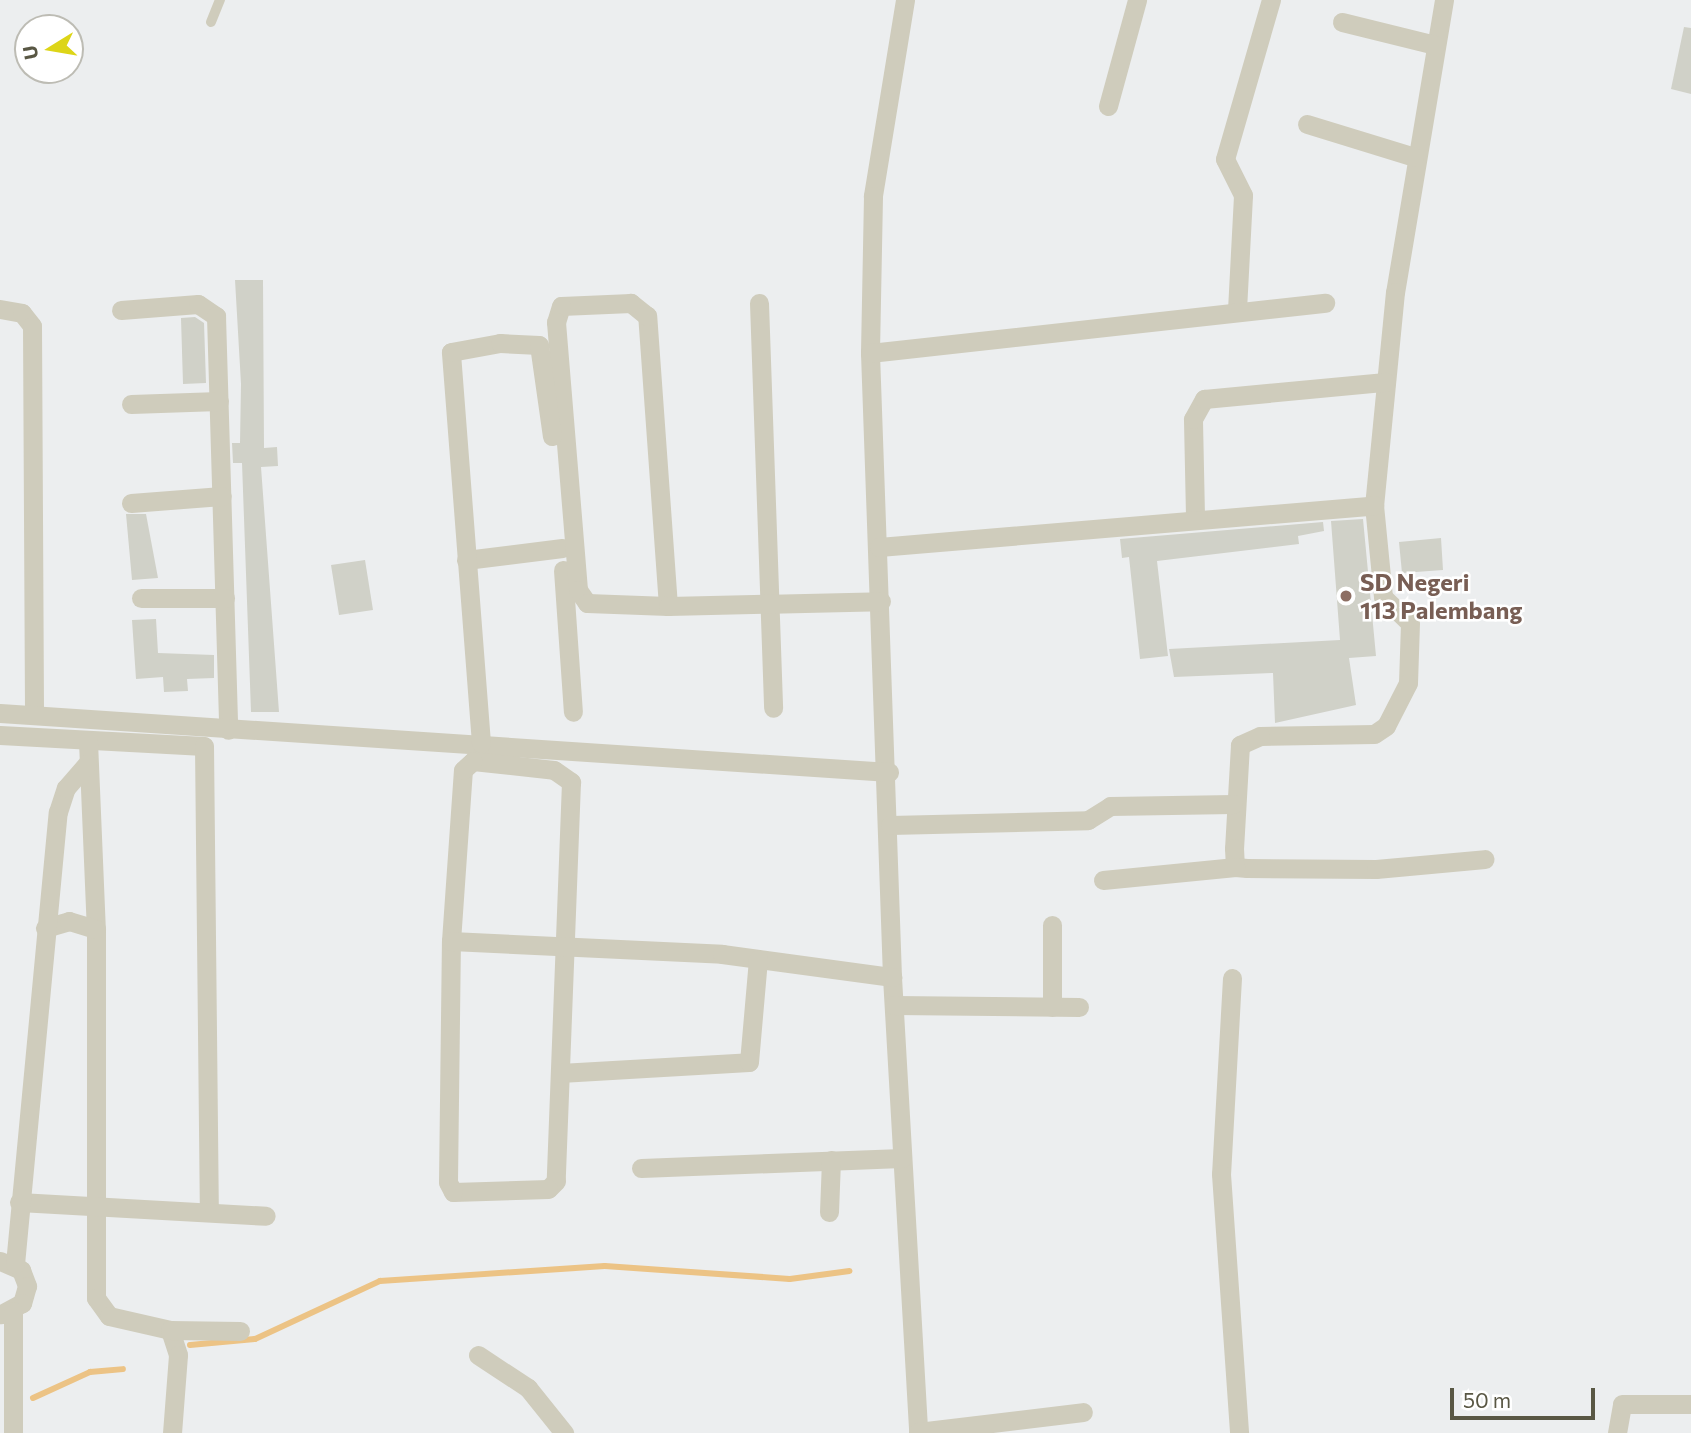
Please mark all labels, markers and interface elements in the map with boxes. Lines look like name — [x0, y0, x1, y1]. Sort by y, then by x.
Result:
north arrow — [14, 14, 84, 84]
text: U — [17, 44, 42, 62]
place label: SD Negeri 113 Palembang — [1360, 568, 1523, 624]
marker: SD Negeri 113 Palembang — [1338, 588, 1354, 604]
scale bar — [1453, 1374, 1598, 1418]
text: 50 m — [1463, 1387, 1511, 1412]

